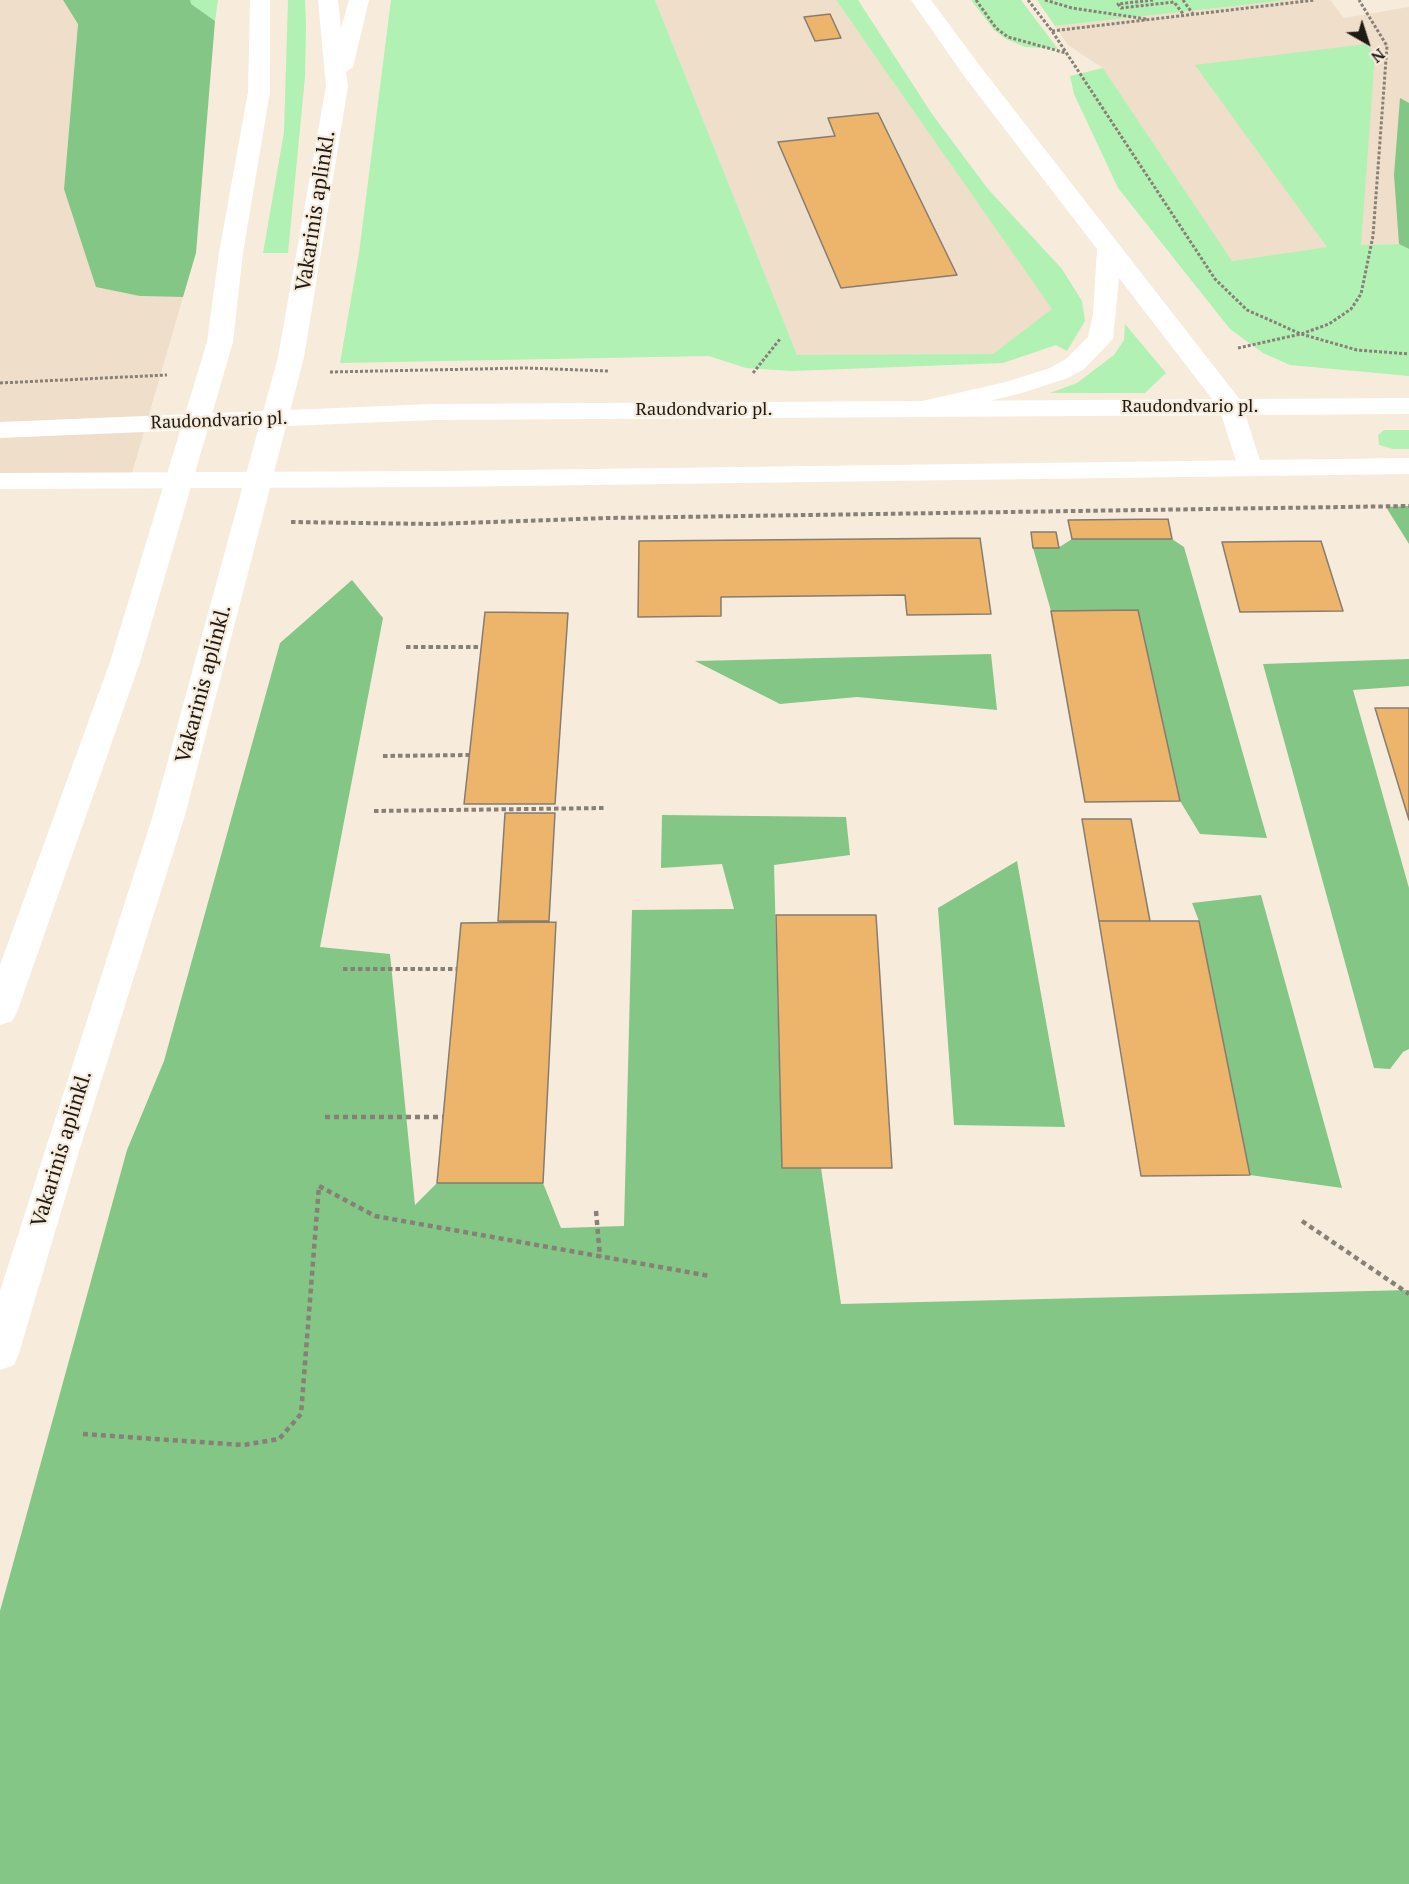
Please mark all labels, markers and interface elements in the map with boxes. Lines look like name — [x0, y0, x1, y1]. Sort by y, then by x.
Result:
north arrow — [1337, 12, 1397, 72]
text: N — [1367, 44, 1390, 68]
street label: Vakarinis aplinkl. — [291, 129, 341, 293]
street label: Raudondvario pl. — [1121, 396, 1259, 418]
street label: Raudondvario pl. — [635, 399, 773, 421]
street label: Raudondvario pl. — [150, 408, 288, 434]
street label: Vakarinis aplinkl. — [171, 602, 237, 766]
street label: Vakarinis aplinkl. — [26, 1068, 98, 1230]

